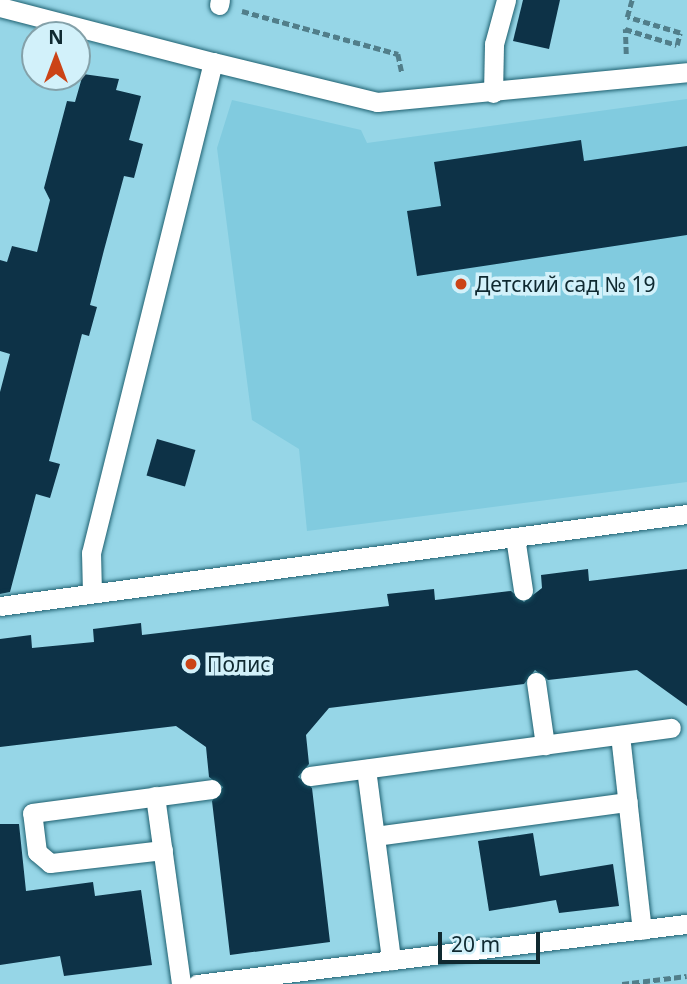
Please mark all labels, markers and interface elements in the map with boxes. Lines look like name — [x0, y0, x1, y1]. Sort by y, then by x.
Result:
north arrow — [21, 21, 91, 91]
text: N — [48, 24, 64, 50]
place label: Детский сад № 19 — [475, 271, 655, 297]
marker: Детский сад № 19 — [453, 276, 469, 292]
place label: Полис — [207, 651, 271, 677]
marker: Полис — [181, 654, 201, 674]
scale bar — [442, 918, 544, 962]
text: 20 m — [451, 930, 500, 958]

